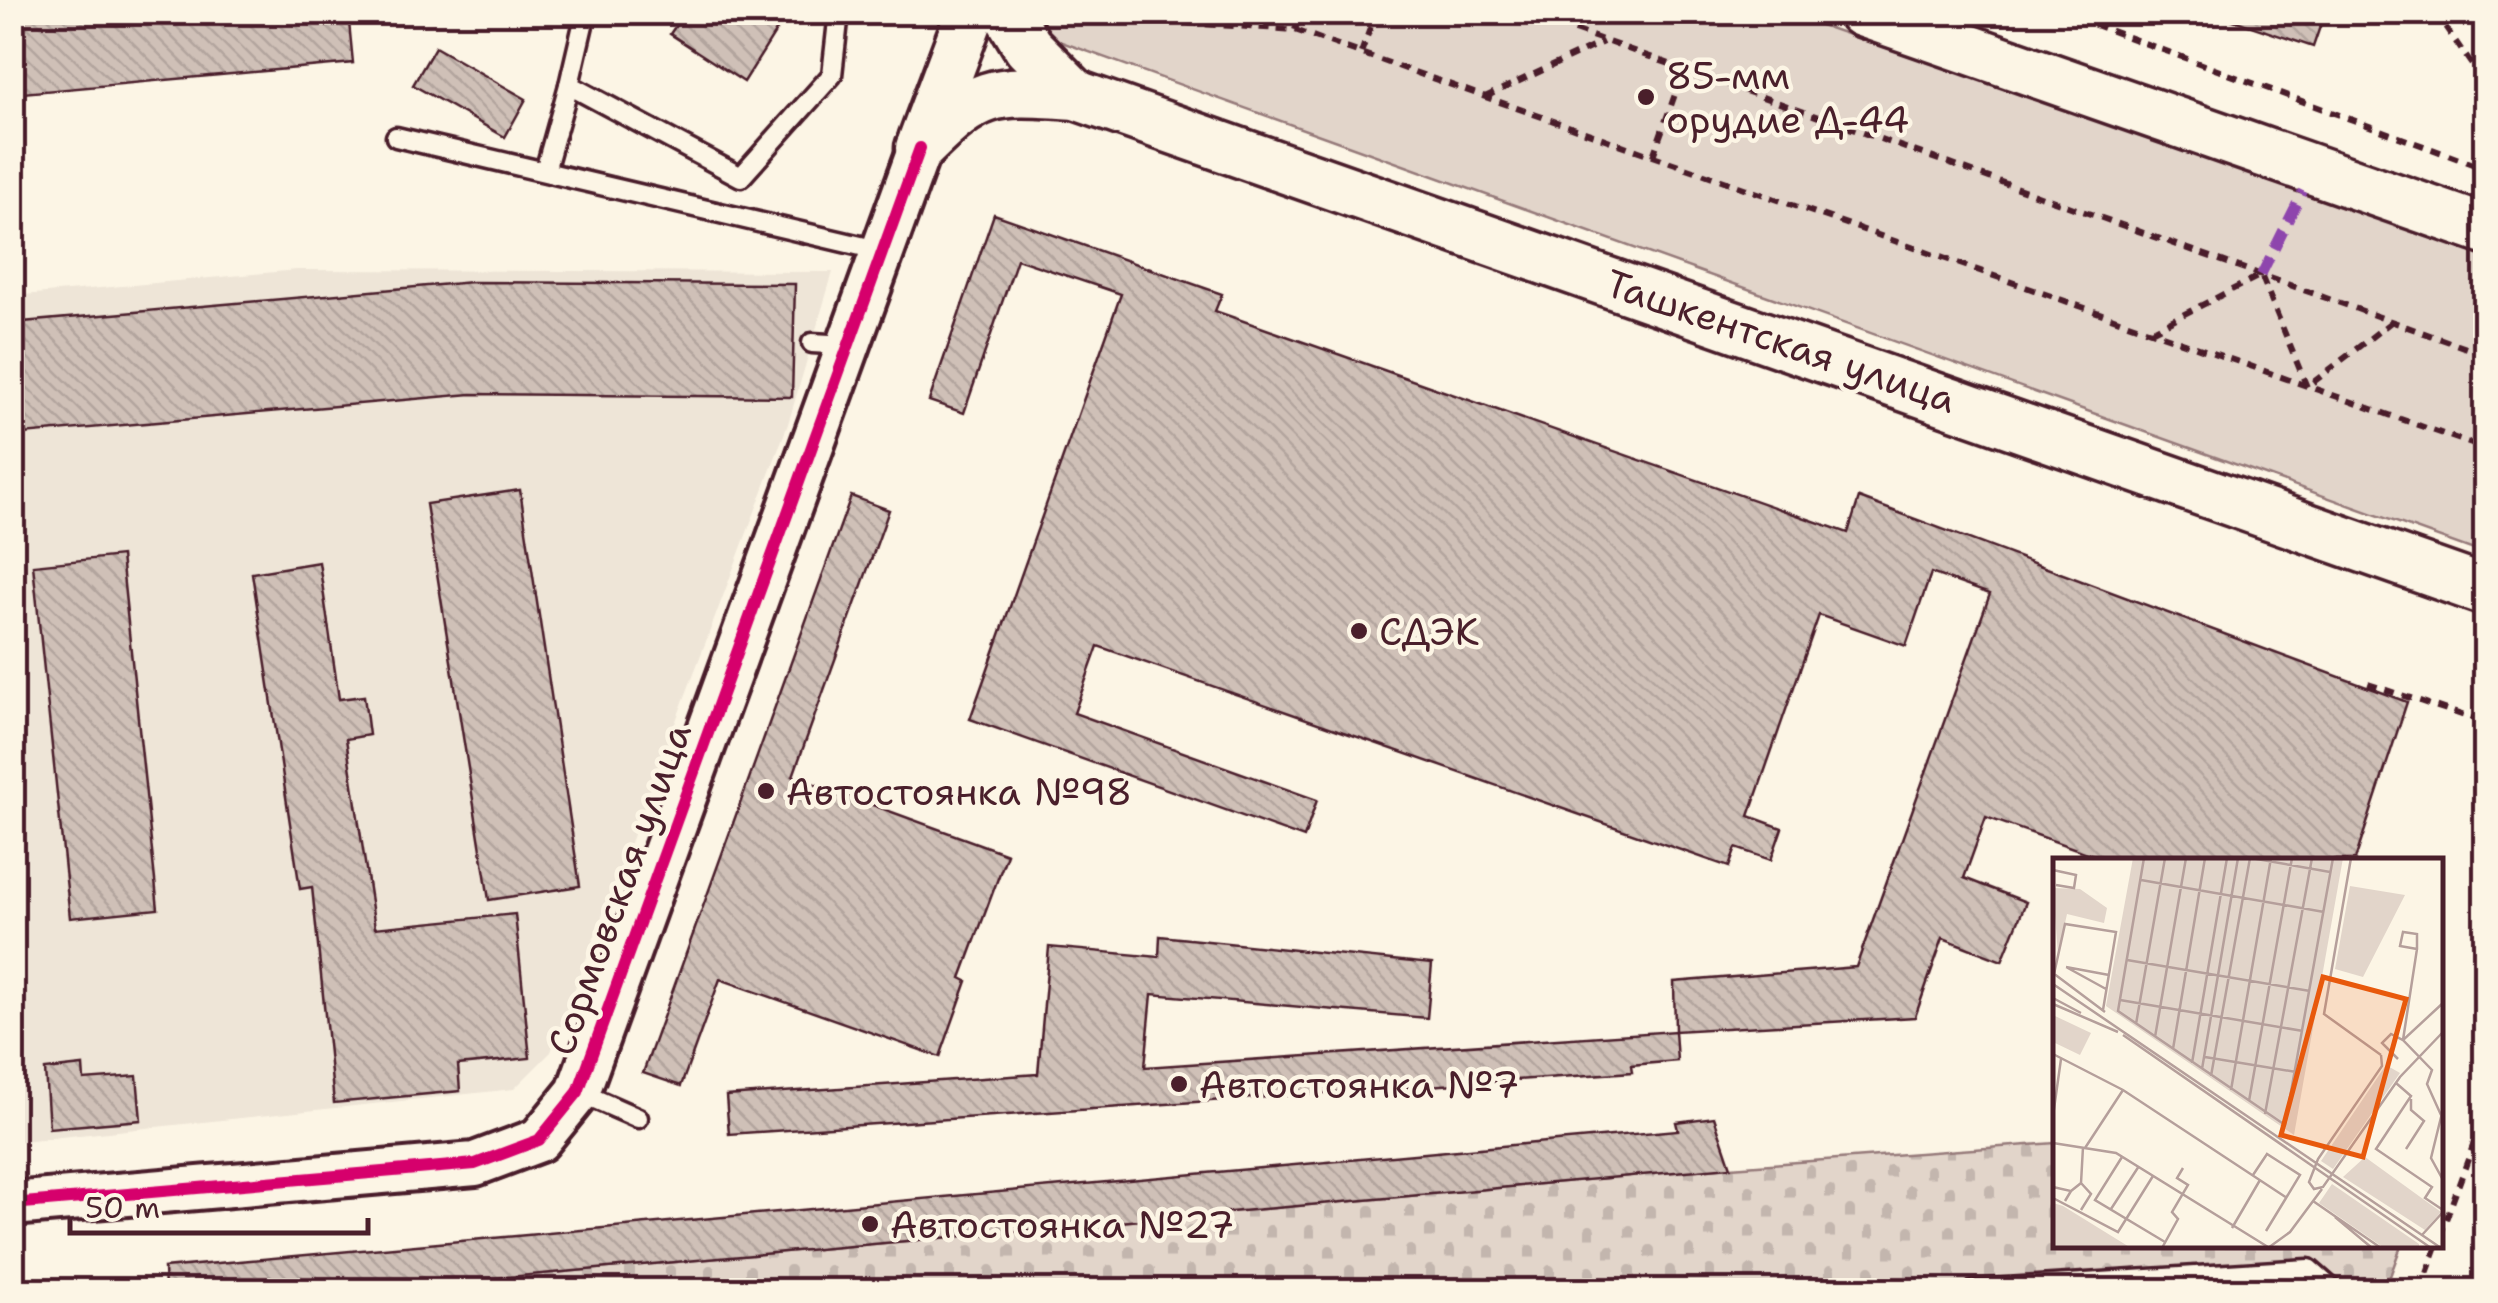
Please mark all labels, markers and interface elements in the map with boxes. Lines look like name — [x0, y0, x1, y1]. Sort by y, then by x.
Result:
place label: 85-мм орудие Д-44 — [1666, 50, 1909, 145]
marker: 85-мм орудие Д-44 — [1635, 86, 1657, 108]
street label: Ташкентская улица — [1599, 257, 1963, 425]
place label: СДЭК — [1379, 606, 1479, 657]
marker: СДЭК — [1348, 620, 1370, 642]
street label: Сормовская улица — [535, 716, 703, 1062]
place label: Автостоянка №98 — [786, 766, 1132, 817]
marker: Автостоянка №98 — [755, 780, 777, 802]
inset map — [2053, 858, 2443, 1248]
place label: Автостоянка №7 — [1199, 1059, 1519, 1110]
marker: Автостоянка №7 — [1168, 1073, 1190, 1095]
scale bar — [70, 1173, 368, 1235]
text: 50 m — [85, 1187, 160, 1228]
place label: Автостоянка №27 — [890, 1199, 1234, 1250]
marker: Автостоянка №27 — [859, 1213, 881, 1235]

